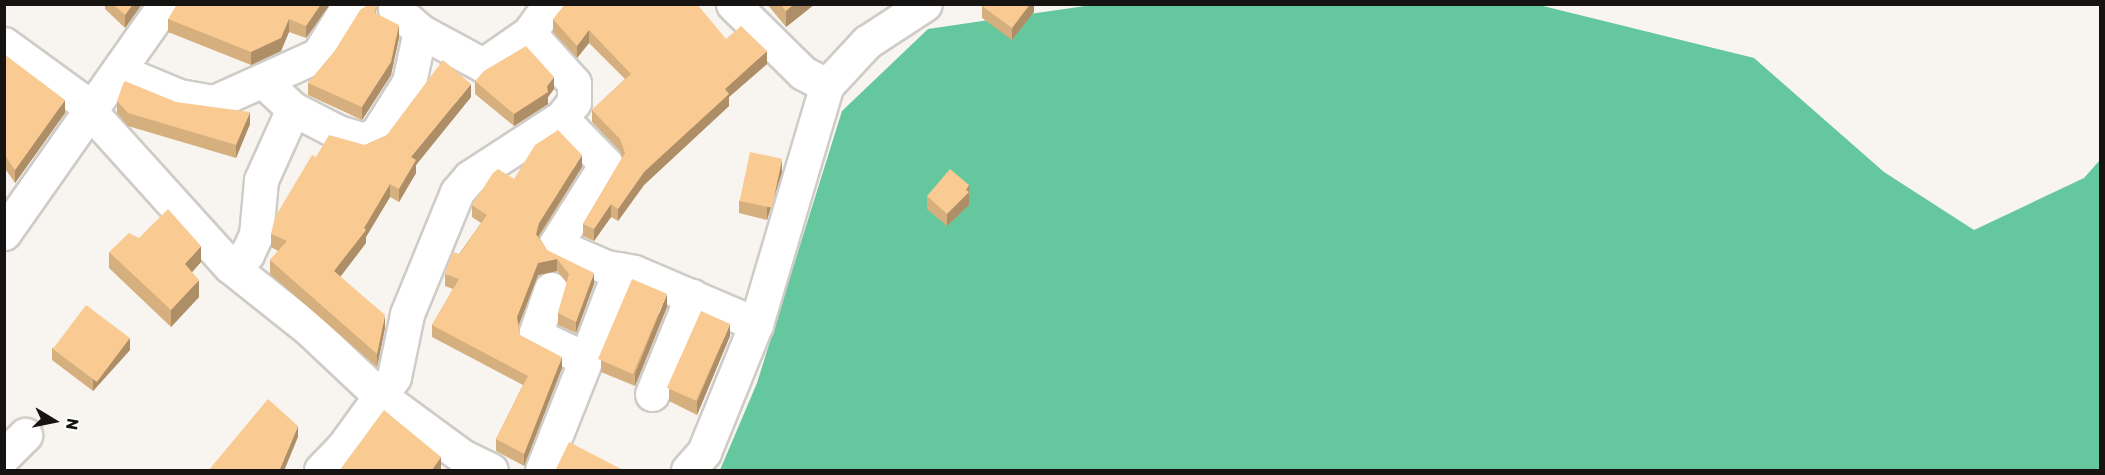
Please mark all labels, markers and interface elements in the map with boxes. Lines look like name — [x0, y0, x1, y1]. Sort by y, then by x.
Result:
north arrow — [24, 391, 84, 451]
text: N — [62, 417, 83, 432]

